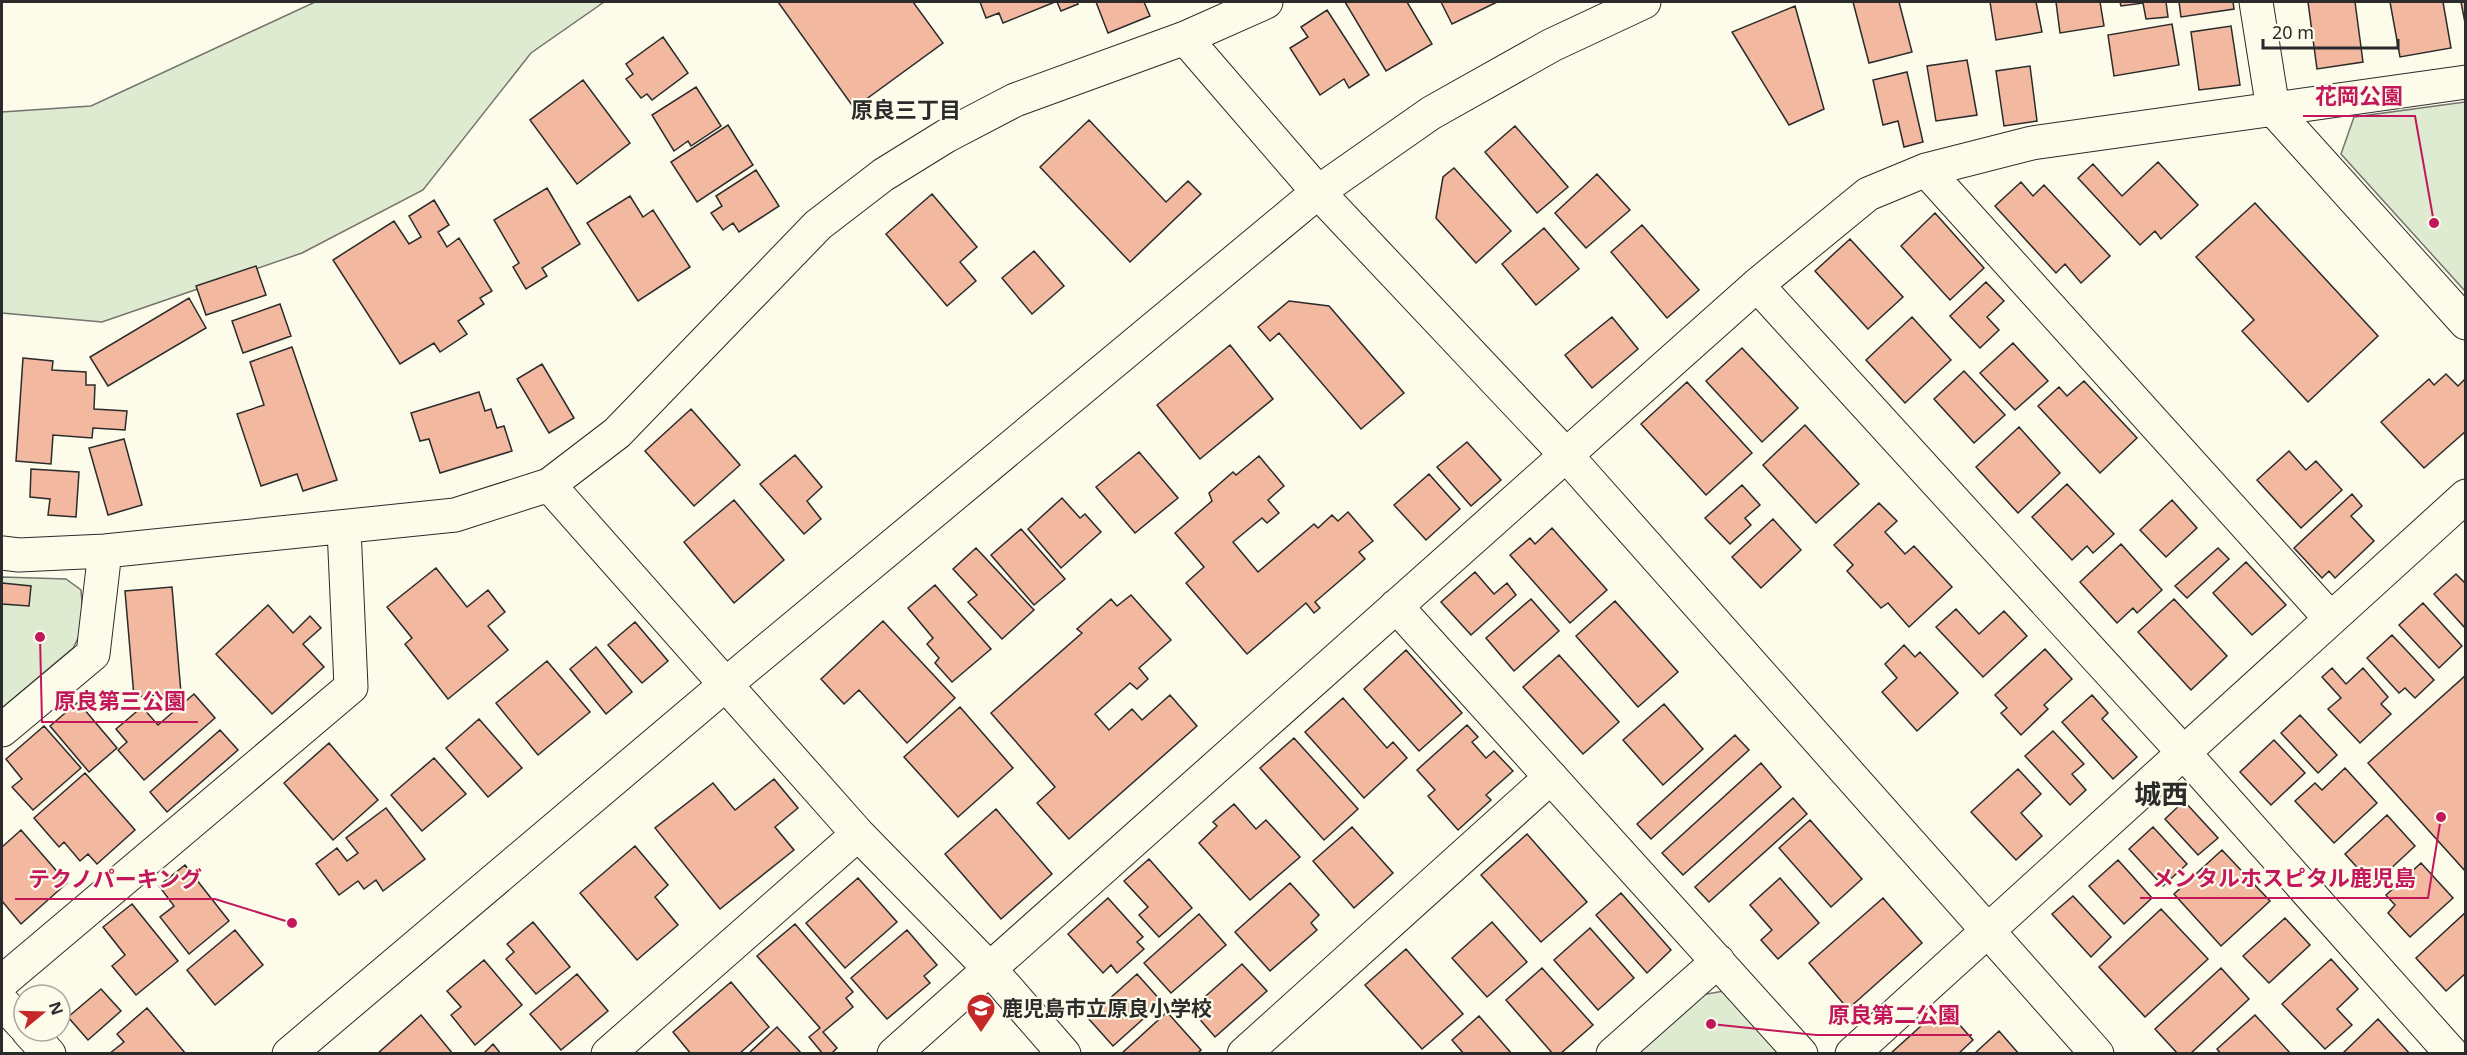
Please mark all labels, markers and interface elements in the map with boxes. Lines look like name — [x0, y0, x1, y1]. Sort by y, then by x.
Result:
scale bar — [2263, 12, 2398, 50]
text: 20 m — [2272, 20, 2314, 44]
callout: 花岡公園 — [2303, 76, 2415, 116]
text: 花岡公園 — [2315, 80, 2403, 110]
district label: 原良三丁目 — [851, 94, 961, 124]
callout: 原良第三公園 — [42, 682, 198, 722]
text: 原良第三公園 — [54, 685, 186, 715]
district label: 城西 — [2134, 775, 2188, 812]
callout: メンタルホスピタル鹿児島 — [2140, 858, 2428, 898]
callout: テクノパーキング — [15, 859, 215, 899]
text: メンタルホスピタル鹿児島 — [2152, 862, 2416, 892]
text: テクノパーキング — [28, 863, 202, 893]
north arrow — [12, 983, 72, 1043]
school or university icon: 鹿児島市立原良小学校 — [965, 992, 997, 1034]
place label: 鹿児島市立原良小学校 — [1002, 994, 1212, 1022]
callout: 原良第二公園 — [1816, 995, 1972, 1035]
text: N — [44, 998, 69, 1018]
text: 原良第二公園 — [1828, 999, 1960, 1029]

